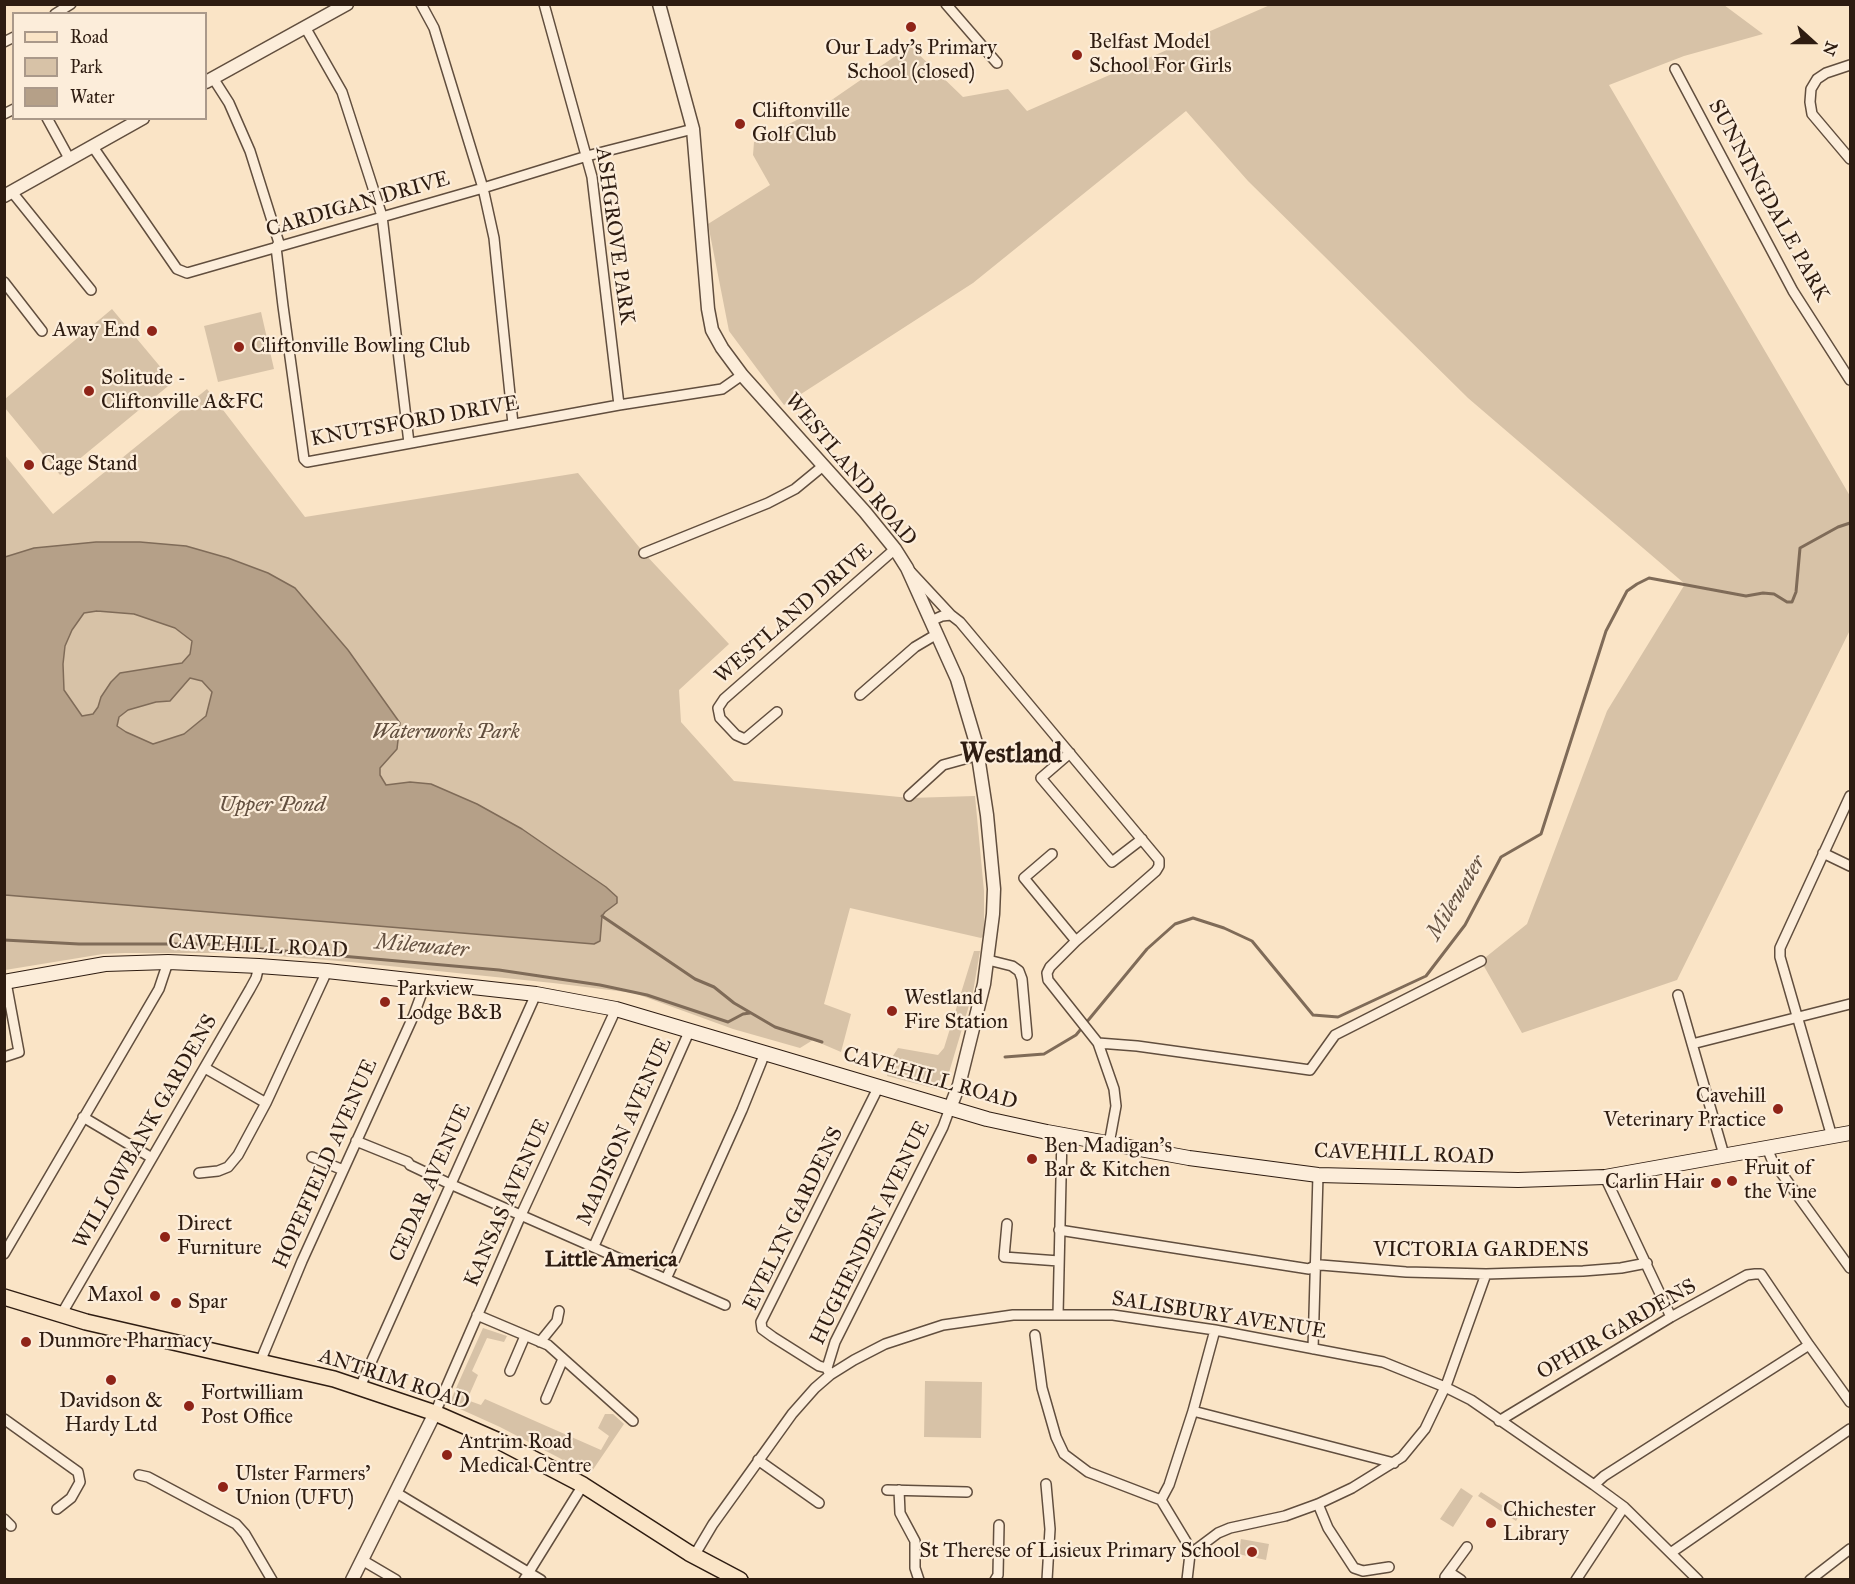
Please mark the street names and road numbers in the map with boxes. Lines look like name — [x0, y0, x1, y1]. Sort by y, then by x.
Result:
street label: SUNNINGDALE PARK — [1702, 96, 1834, 306]
street label: ASHGROVE PARK — [589, 146, 639, 326]
street label: CARDIGAN DRIVE — [263, 167, 453, 243]
street label: WESTLAND ROAD — [779, 389, 921, 551]
street label: KNUTSFORD DRIVE — [309, 391, 521, 453]
street label: WESTLAND DRIVE — [710, 539, 878, 689]
street label: CAVEHILL ROAD — [167, 930, 349, 964]
street label: WILLOWBANK GARDENS — [69, 1010, 223, 1254]
street label: MADISON AVENUE — [572, 1034, 678, 1230]
street label: CAVEHILL ROAD — [840, 1042, 1020, 1116]
street label: HOPEFIELD AVENUE — [268, 1055, 384, 1273]
street label: CEDAR AVENUE — [385, 1100, 477, 1266]
street label: KANSAS AVENUE — [460, 1115, 556, 1291]
street label: HUGHENDEN AVENUE — [806, 1117, 936, 1349]
street label: EVELYN GARDENS — [739, 1123, 849, 1315]
street label: CAVEHILL ROAD — [1314, 1139, 1494, 1171]
street label: VICTORIA GARDENS — [1373, 1238, 1589, 1264]
street label: OPHIR GARDENS — [1533, 1274, 1701, 1386]
street label: SALISBURY AVENUE — [1110, 1287, 1328, 1345]
street label: ANTRIM ROAD — [315, 1344, 473, 1416]

